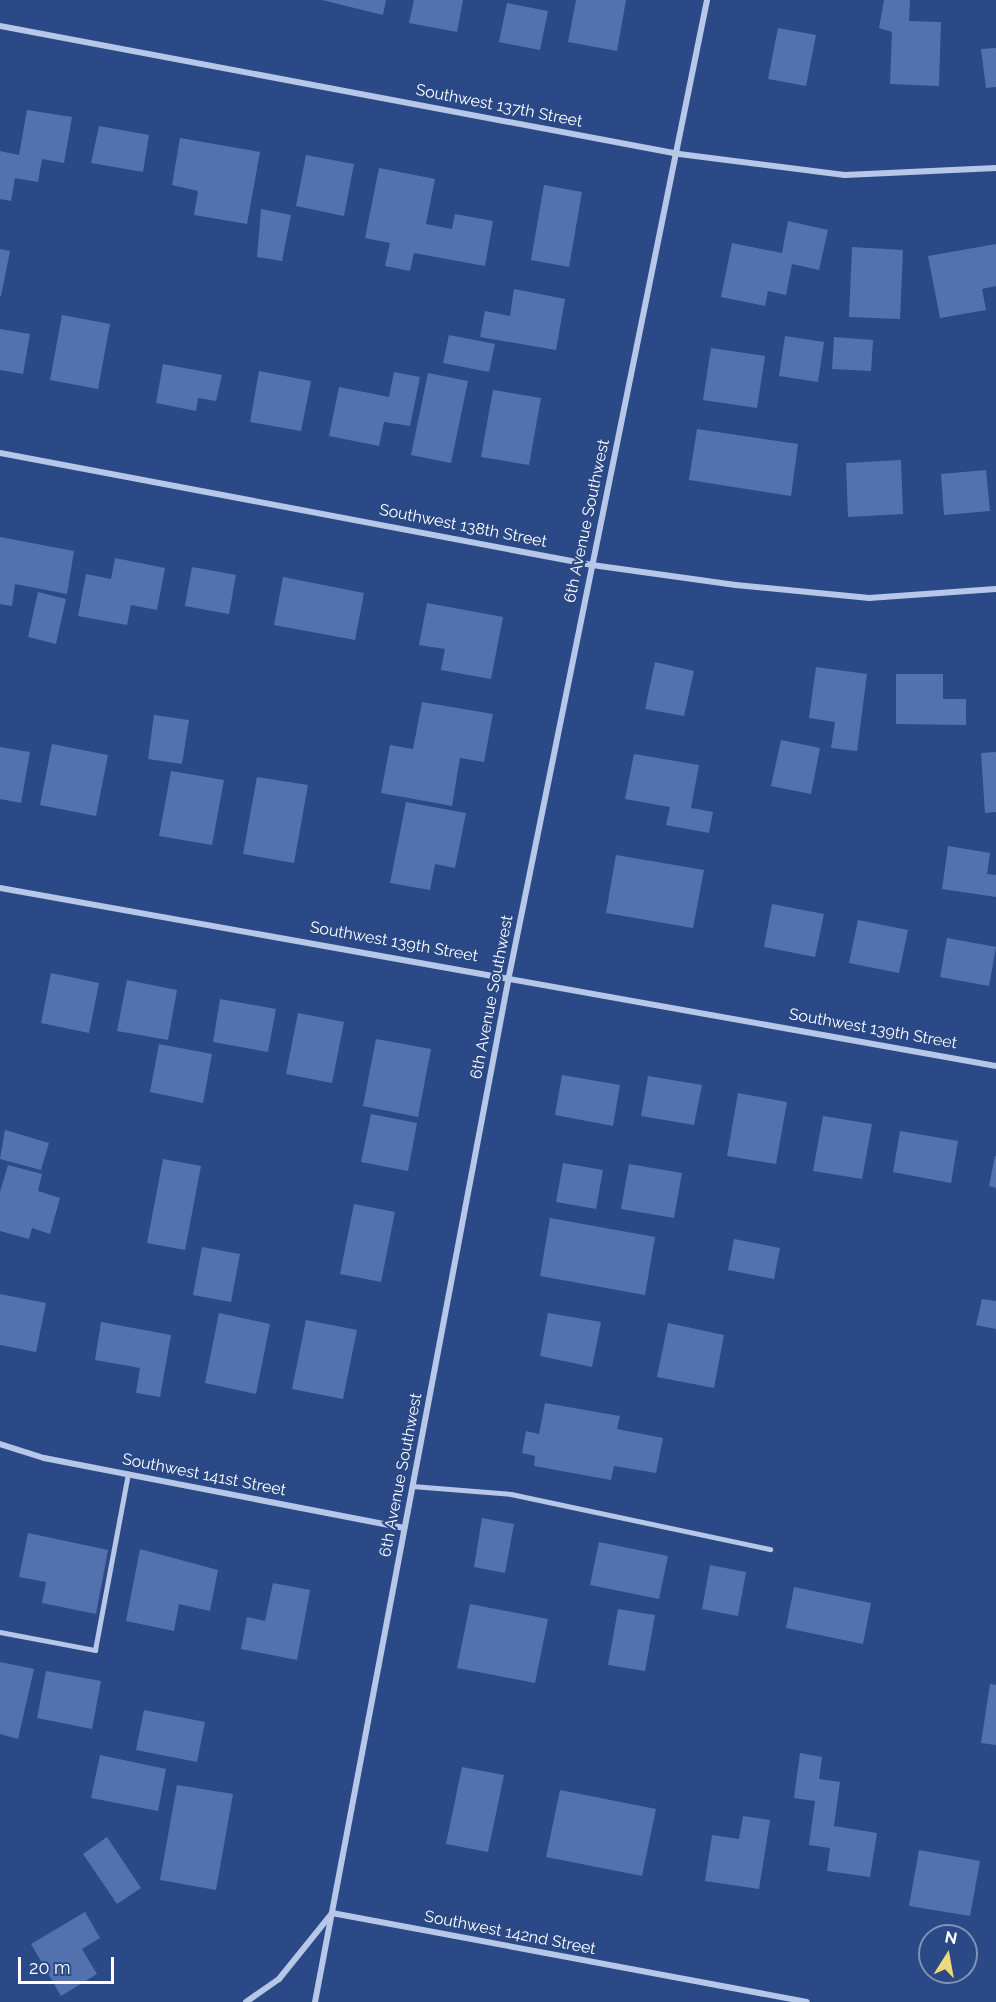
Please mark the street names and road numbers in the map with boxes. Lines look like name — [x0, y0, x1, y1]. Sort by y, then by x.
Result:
street label: Southwest 137th Street — [414, 80, 584, 132]
street label: 6th Avenue Southwest — [560, 437, 614, 605]
street label: Southwest 138th Street — [377, 500, 549, 552]
street label: 6th Avenue Southwest — [467, 913, 517, 1081]
street label: Southwest 139th Street — [308, 918, 480, 966]
street label: Southwest 139th Street — [787, 1005, 959, 1053]
street label: 6th Avenue Southwest — [376, 1391, 426, 1559]
street label: Southwest 141st Street — [120, 1450, 288, 1500]
street label: Southwest 142nd Street — [423, 1907, 597, 1959]

